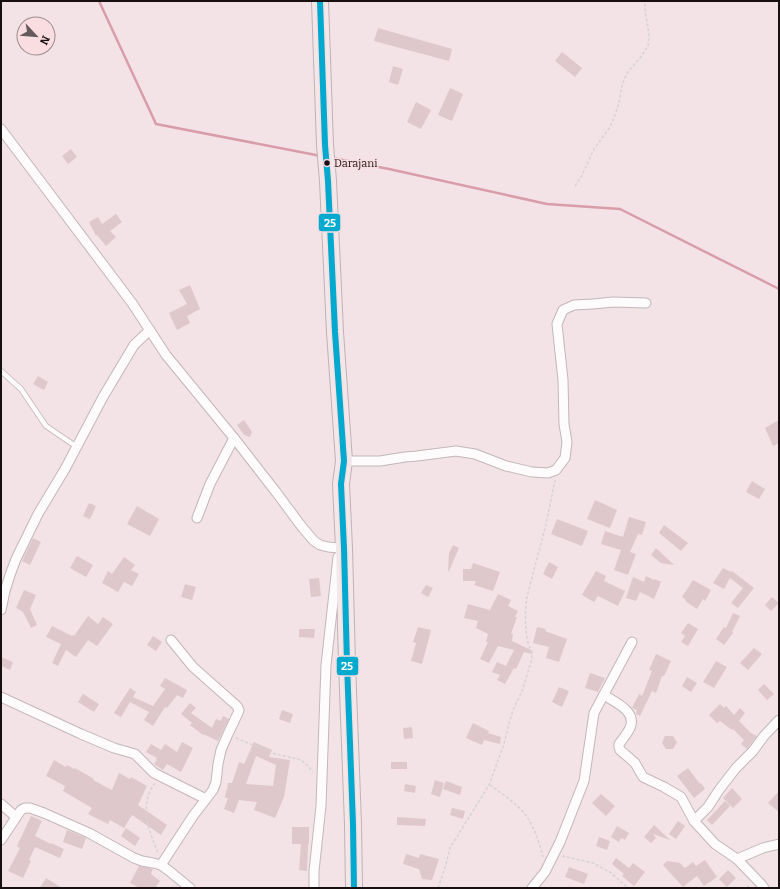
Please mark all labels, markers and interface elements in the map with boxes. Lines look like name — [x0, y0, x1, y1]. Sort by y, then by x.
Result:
north arrow — [16, 16, 56, 56]
text: N — [37, 33, 52, 47]
place label: Darajani — [334, 157, 378, 170]
marker: Darajani — [322, 158, 332, 168]
line badge: 25 — [318, 213, 341, 232]
text: 25 — [324, 217, 336, 230]
line badge: 25 — [336, 656, 359, 676]
text: 25 — [341, 660, 353, 673]

